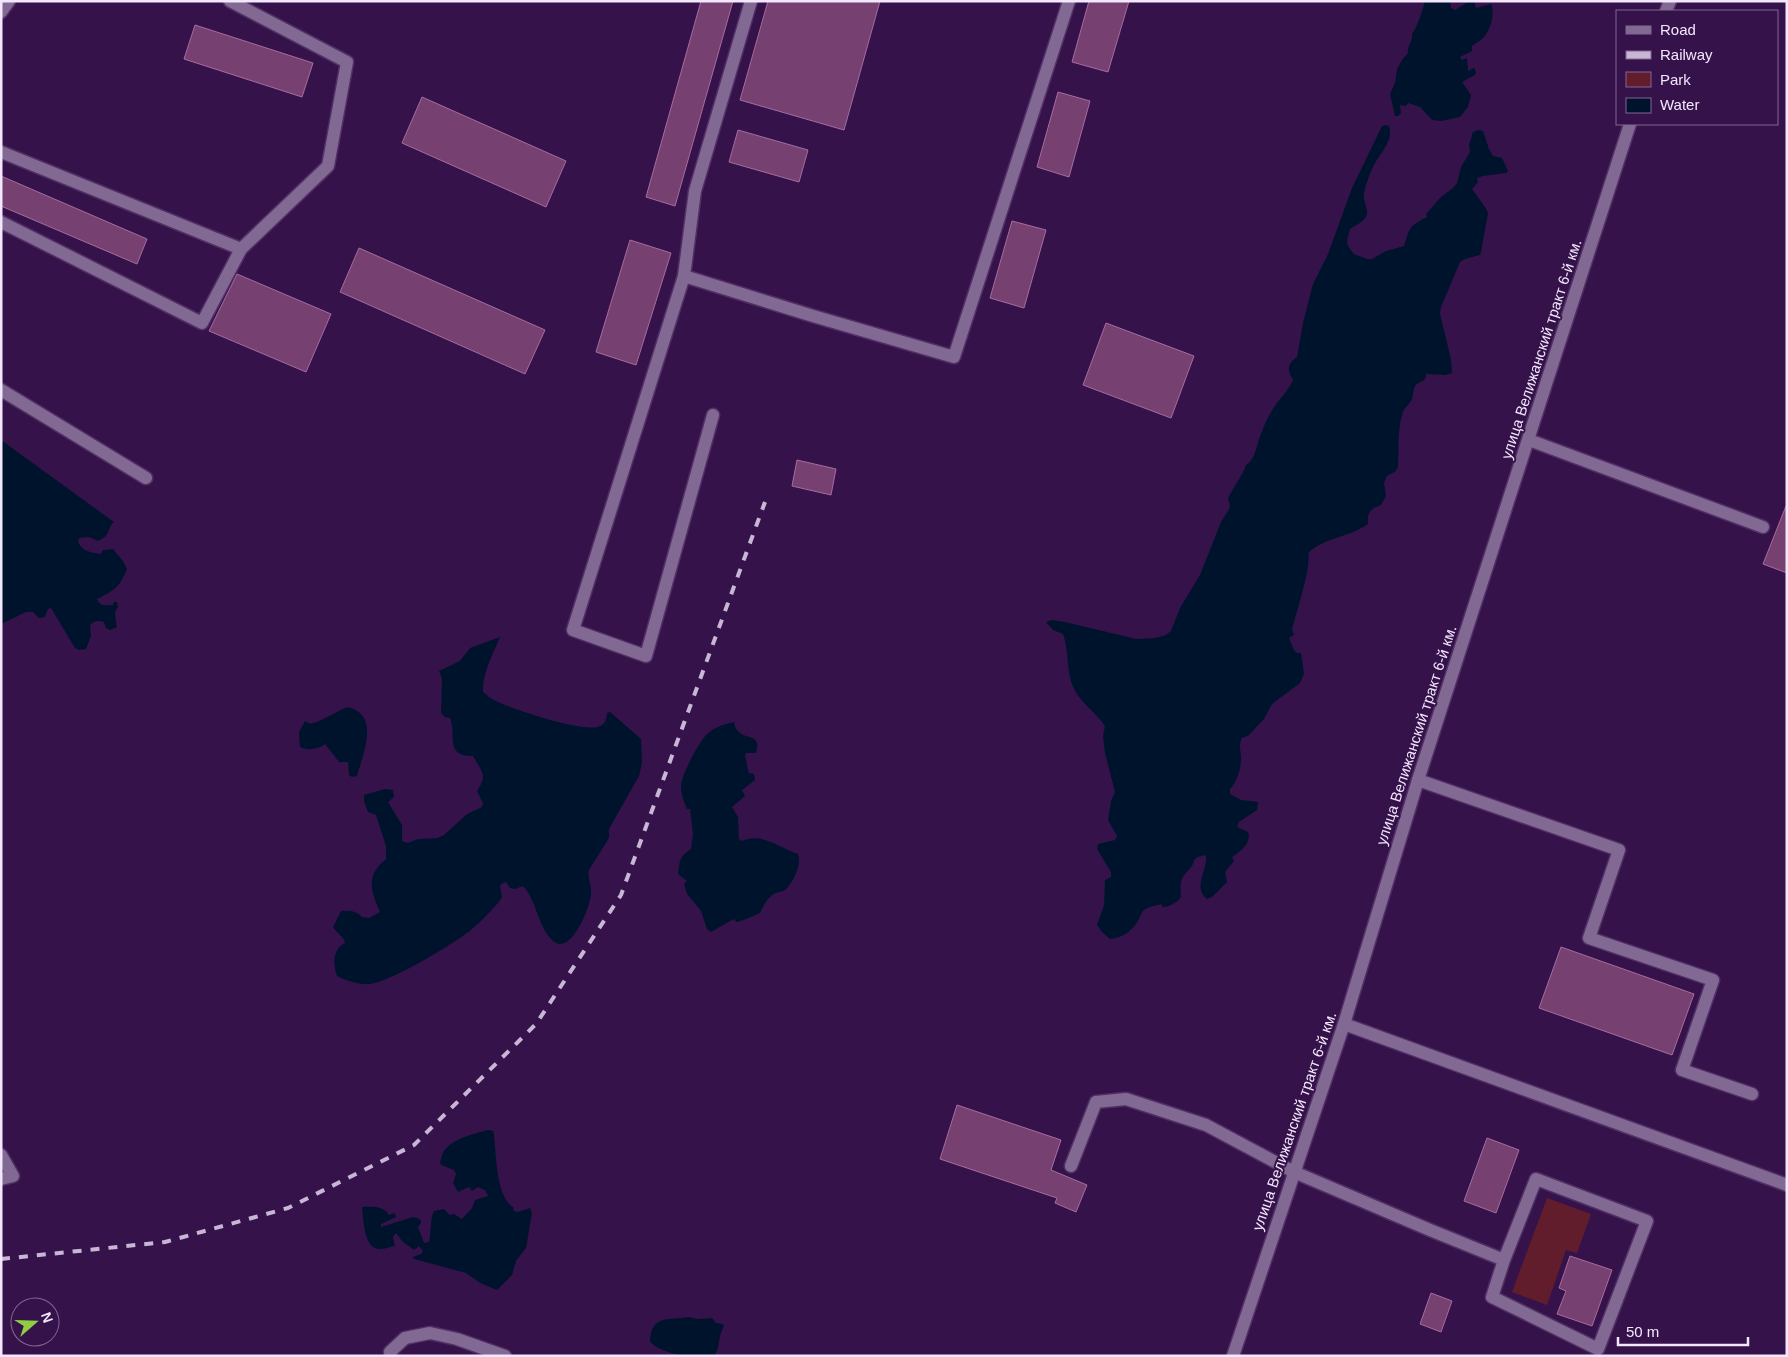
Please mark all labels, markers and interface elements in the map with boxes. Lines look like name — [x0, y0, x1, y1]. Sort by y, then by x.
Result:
legend — [1616, 10, 1778, 125]
text: Road — [1660, 21, 1696, 38]
text: Railway — [1660, 46, 1713, 63]
text: Park — [1660, 71, 1691, 88]
text: Water — [1660, 96, 1699, 113]
street label: улица Велижанский тракт 6-й км. — [1497, 237, 1585, 461]
street label: улица Велижанский тракт 6-й км. — [1372, 623, 1460, 847]
street label: улица Велижанский тракт 6-й км. — [1248, 1009, 1340, 1233]
north arrow — [10, 1297, 60, 1347]
text: N — [38, 1310, 56, 1325]
scale bar — [1618, 1314, 1748, 1346]
text: 50 m — [1626, 1323, 1659, 1340]

